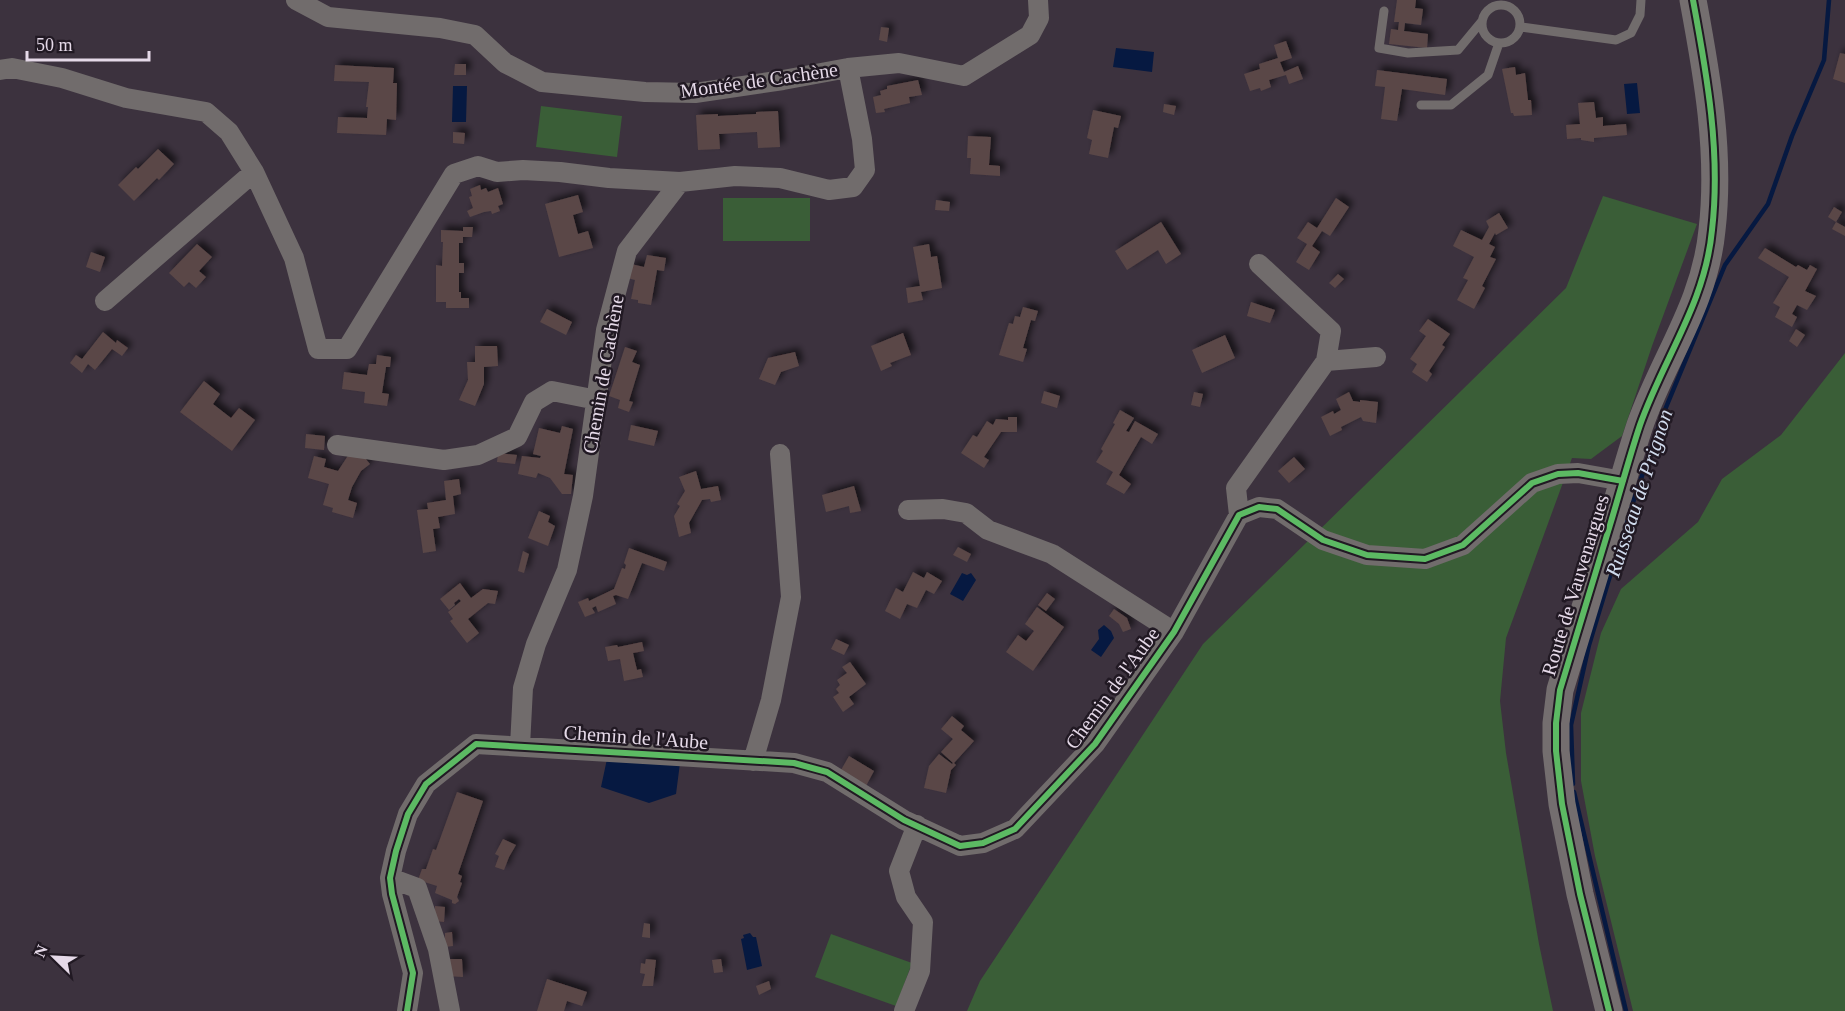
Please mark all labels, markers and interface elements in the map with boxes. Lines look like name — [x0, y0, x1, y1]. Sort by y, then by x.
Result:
scale bar — [27, 24, 148, 62]
text: 50 m — [36, 35, 73, 55]
street label: Montée de Cachène — [679, 58, 839, 102]
street label: Chemin de Cachène — [578, 293, 628, 455]
water label: Ruisseau de Prignon — [1600, 406, 1677, 581]
street label: Route de Vauvenargues — [1537, 492, 1614, 678]
street label: Chemin de l'Aube — [1061, 623, 1163, 753]
street label: Chemin de l'Aube — [563, 721, 709, 753]
north arrow — [24, 927, 84, 987]
text: N — [31, 942, 51, 960]

